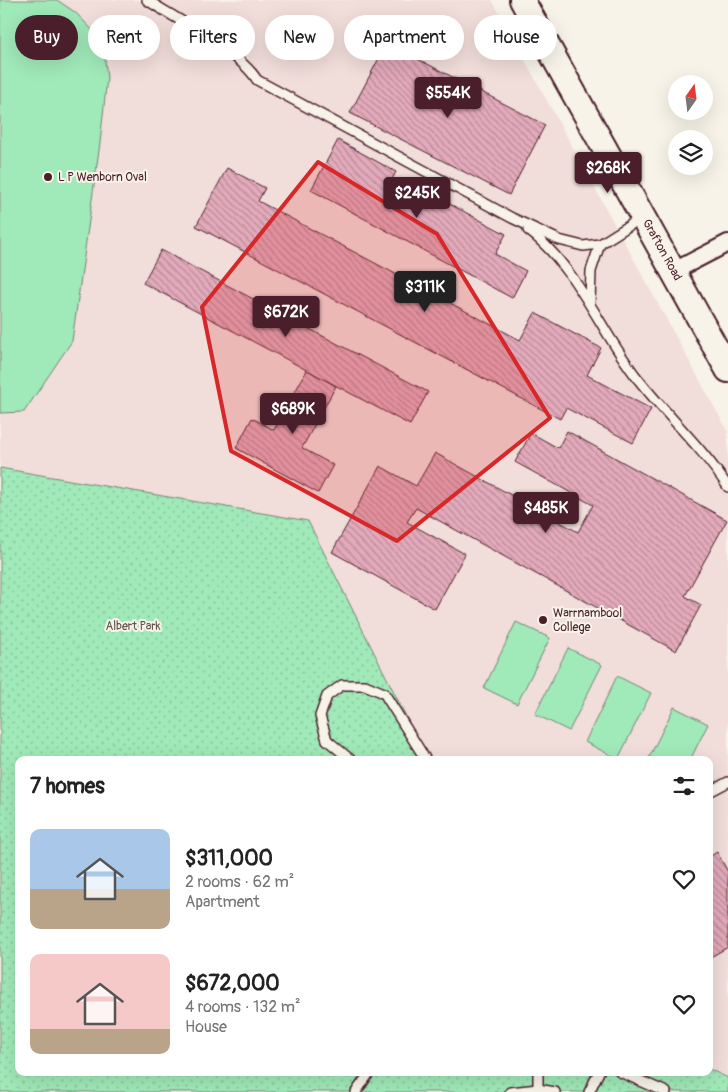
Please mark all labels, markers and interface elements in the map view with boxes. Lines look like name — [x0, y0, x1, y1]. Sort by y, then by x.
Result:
chip: Buy — [15, 15, 78, 60]
chip: Rent — [88, 15, 160, 60]
chip: Filters — [170, 15, 255, 60]
chip: New — [265, 15, 334, 60]
chip: Apartment — [344, 15, 464, 60]
chip: House — [474, 15, 557, 60]
north arrow — [668, 75, 712, 120]
map controls — [668, 75, 713, 175]
pin: $554K — [413, 76, 483, 119]
text: $554K — [426, 83, 470, 103]
button: layers — [668, 130, 713, 175]
pin: $268K — [573, 152, 643, 194]
text: $268K — [586, 158, 630, 178]
place label: L P Wenborn Oval — [58, 170, 147, 185]
marker: L P Wenborn Oval — [42, 171, 54, 183]
pin: $245K — [382, 176, 452, 219]
text: $245K — [394, 183, 440, 203]
street label: Grafton Road — [639, 217, 685, 284]
pin: $311K — [390, 270, 460, 313]
text: $311K — [405, 277, 445, 297]
pin: $672K — [251, 296, 321, 338]
text: $672K — [264, 302, 308, 322]
pin: $689K — [258, 392, 328, 435]
text: $689K — [271, 399, 315, 419]
pin: $485K — [511, 492, 581, 534]
text: $485K — [524, 498, 568, 518]
place label: Warrnambool College — [553, 606, 622, 635]
marker: Warrnambool College — [537, 614, 549, 626]
park label: Albert Park — [105, 619, 161, 634]
icon: filters — [670, 772, 698, 800]
text: 7 homes — [30, 773, 105, 800]
text: $311,000 — [185, 845, 273, 872]
icon: home — [70, 849, 130, 909]
icon: heart — [670, 865, 698, 893]
text: 2 rooms · 62 m² — [185, 872, 294, 892]
text: Apartment — [185, 892, 260, 912]
text: $672,000 — [185, 970, 280, 997]
icon: home — [70, 974, 130, 1034]
icon: heart — [670, 990, 698, 1018]
text: 4 rooms · 132 m² — [185, 997, 300, 1017]
text: House — [185, 1017, 227, 1037]

